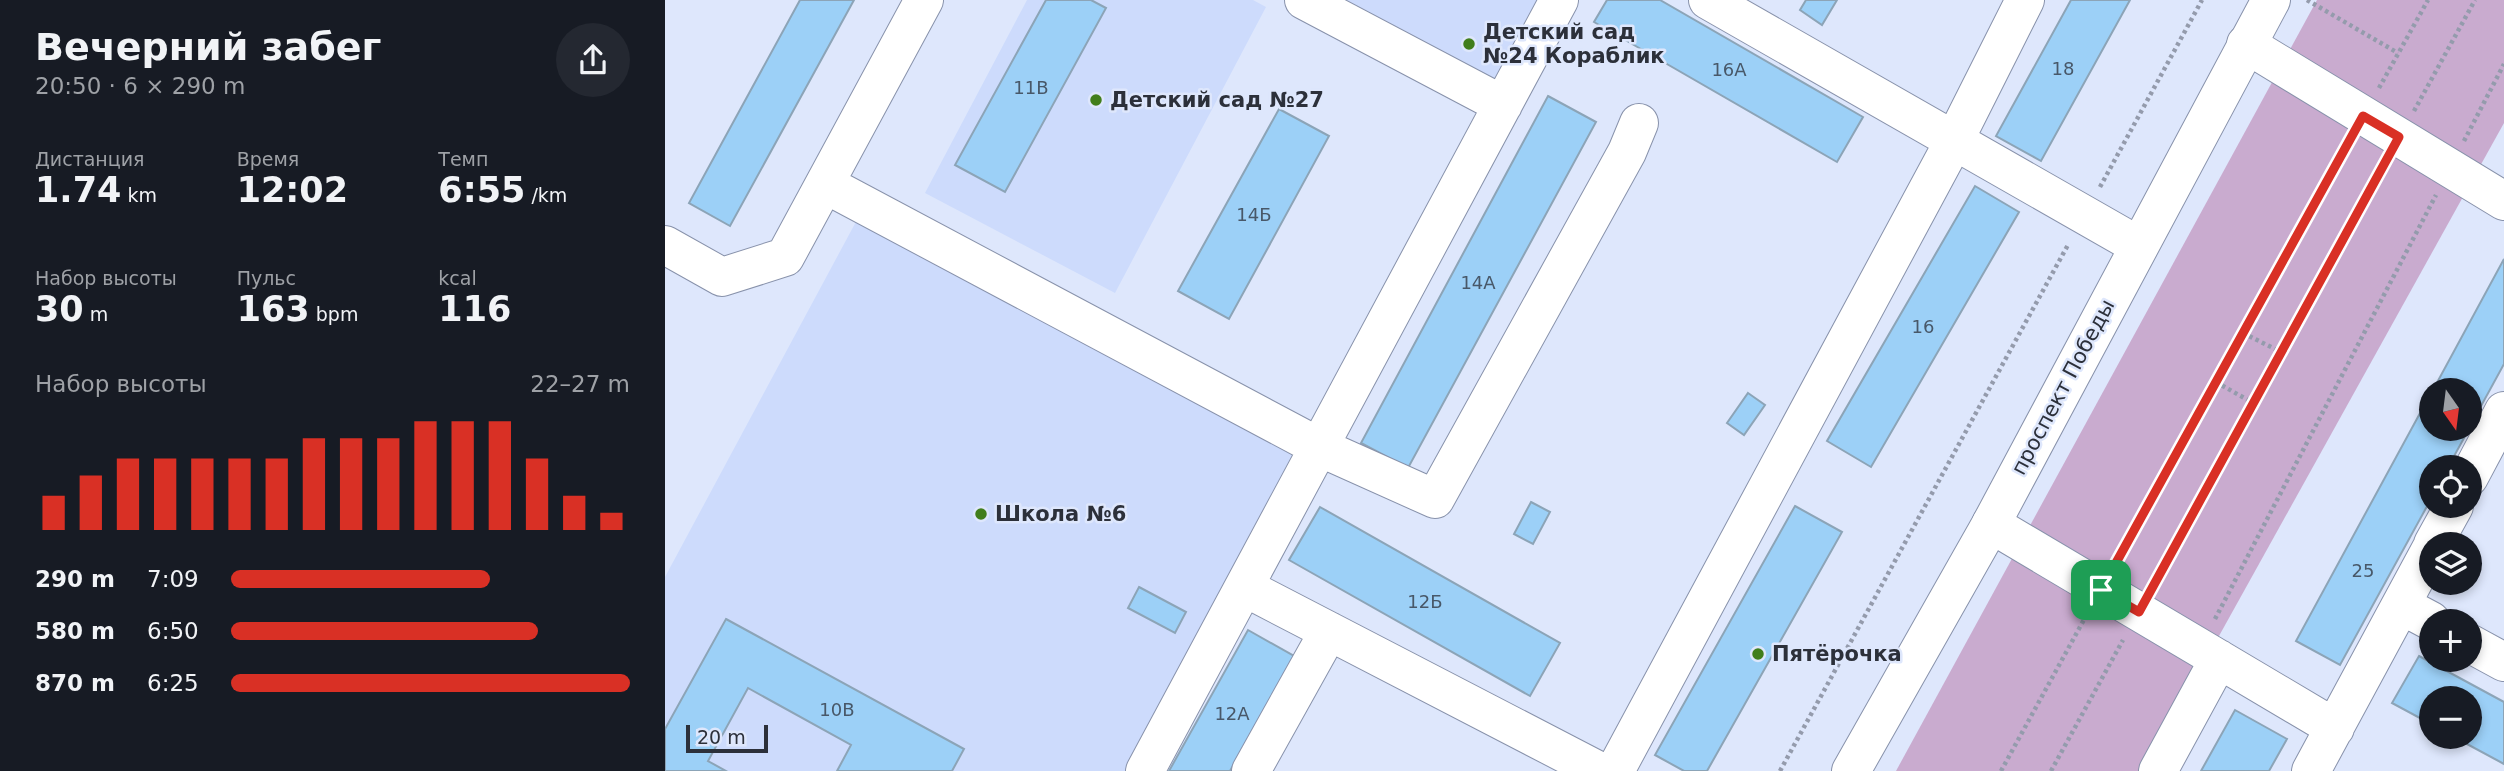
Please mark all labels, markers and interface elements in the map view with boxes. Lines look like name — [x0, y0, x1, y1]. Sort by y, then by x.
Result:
place label: Детский сад №24 Кораблик — [1483, 20, 1665, 68]
button: share — [556, 23, 630, 97]
text: Вечерний забег — [35, 25, 381, 69]
marker: Детский сад №24 Кораблик — [1461, 36, 1477, 52]
house number: 18 — [2052, 58, 2074, 79]
house number: 16А — [1711, 59, 1747, 80]
text: 20:50 · 6 × 290 m — [35, 73, 245, 99]
house number: 11В — [1013, 77, 1049, 98]
place label: Детский сад №27 — [1110, 88, 1324, 112]
marker: Детский сад №27 — [1088, 92, 1104, 108]
text: Дистанция — [35, 148, 144, 170]
text: Время — [237, 148, 299, 170]
text: Темп — [438, 148, 488, 170]
text: 1.74 — [35, 170, 121, 210]
text: 12:02 — [237, 170, 348, 210]
text: 6:55 — [438, 170, 525, 210]
text: km — [121, 184, 157, 206]
text: /km — [525, 184, 567, 206]
house number: 14Б — [1236, 204, 1272, 225]
text: Набор высоты — [35, 267, 177, 289]
text: Пульс — [237, 267, 296, 289]
text: kcal — [438, 267, 477, 289]
house number: 14А — [1460, 272, 1496, 293]
text: 30 — [35, 289, 84, 329]
text: 163 — [237, 289, 310, 329]
text: 116 — [438, 289, 511, 329]
street label: проспект Победы — [2007, 295, 2119, 479]
text: m — [84, 303, 108, 325]
text: bpm — [310, 303, 358, 325]
house number: 16 — [1912, 316, 1934, 337]
text: Набор высоты — [35, 371, 207, 397]
text: 22–27 m — [530, 371, 630, 397]
north arrow — [2419, 378, 2481, 441]
map controls — [2419, 378, 2482, 749]
button: locate — [2419, 455, 2482, 518]
place label: Школа №6 — [995, 502, 1126, 526]
marker: Школа №6 — [973, 506, 989, 522]
button: layers — [2419, 532, 2482, 595]
pin — [2071, 560, 2131, 620]
house number: 25 — [2352, 560, 2374, 581]
text: 290 m — [35, 566, 115, 592]
text: 7:09 — [147, 566, 199, 592]
icon: arrive — [2082, 571, 2120, 609]
house number: 12Б — [1407, 591, 1443, 612]
button: + — [2419, 609, 2482, 672]
text: 580 m — [35, 618, 115, 644]
text: 6:50 — [147, 618, 199, 644]
place label: Пятёрочка — [1772, 642, 1902, 666]
marker: Пятёрочка — [1750, 646, 1766, 662]
text: 870 m — [35, 670, 115, 696]
text: 6:25 — [147, 670, 199, 696]
button: − — [2419, 686, 2482, 749]
house number: 10В — [819, 699, 855, 720]
house number: 12А — [1214, 703, 1250, 724]
scale bar — [686, 722, 768, 754]
text: 20 m — [697, 726, 746, 748]

